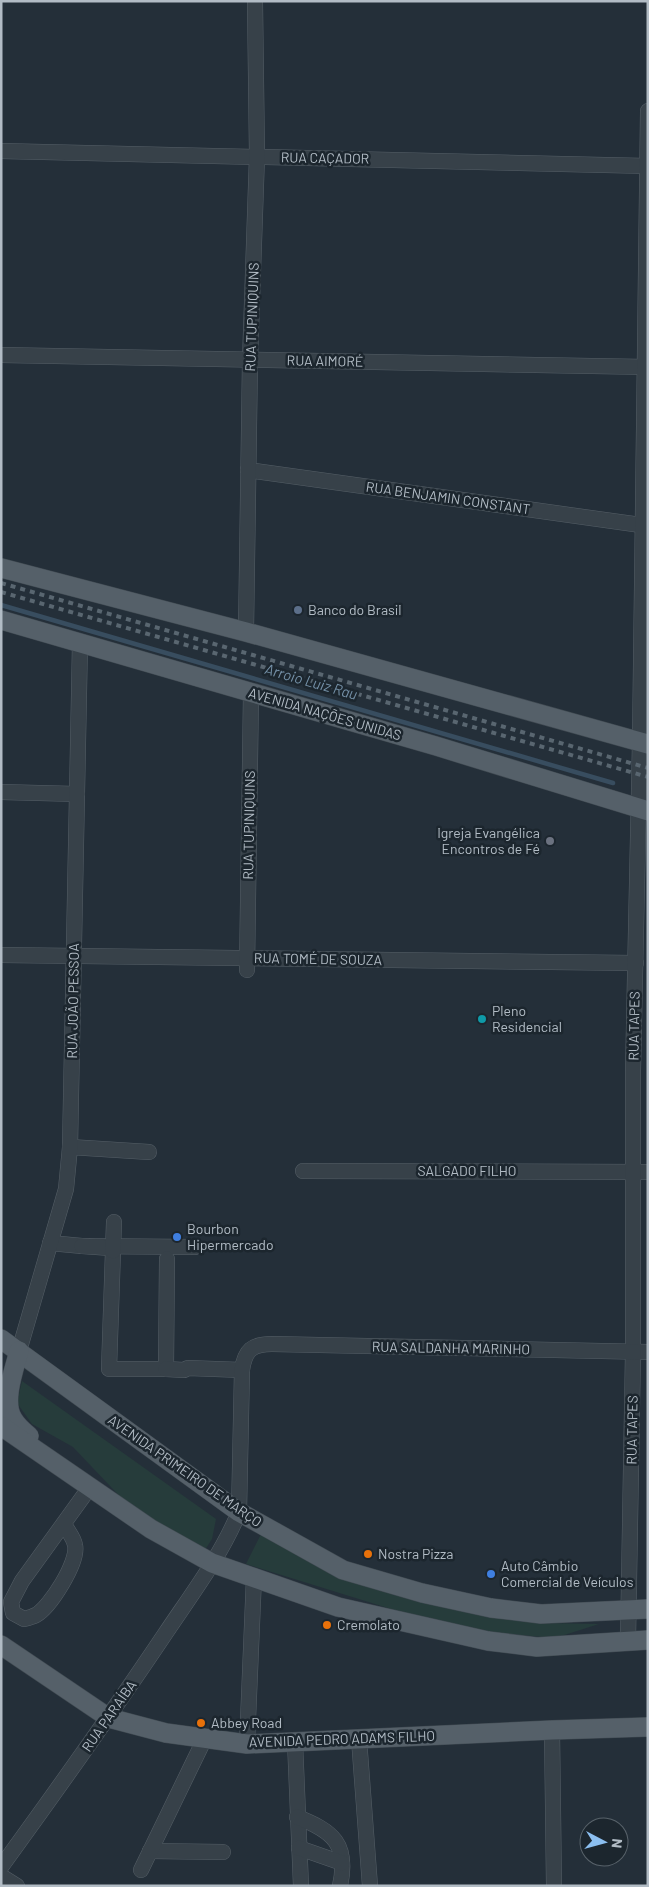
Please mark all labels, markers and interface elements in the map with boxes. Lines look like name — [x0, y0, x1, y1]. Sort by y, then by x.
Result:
street label: RUA CAÇADOR — [281, 148, 369, 167]
street label: RUA TUPINIQUINS — [241, 262, 262, 372]
street label: RUA AIMORÉ — [287, 351, 364, 370]
street label: RUA BENJAMIN CONSTANT — [365, 478, 531, 517]
place label: Banco do Brasil — [308, 601, 402, 618]
marker: Banco do Brasil — [292, 604, 304, 616]
water label: Arroio Luiz Rau — [263, 659, 360, 703]
street label: AVENIDA NAÇÕES UNIDAS — [247, 684, 404, 743]
street label: RUA TUPINIQUINS — [239, 770, 258, 880]
place label: Igreja Evangélica Encontros de Fé — [437, 824, 540, 857]
marker: Igreja Evangélica Encontros de Fé — [544, 835, 556, 847]
street label: RUA JOÃO PESSOA — [63, 943, 82, 1059]
street label: RUA TOMÉ DE SOUZA — [254, 949, 383, 968]
street label: RUA TAPES — [624, 991, 643, 1061]
place label: Pleno Residencial — [492, 1002, 562, 1035]
marker: Pleno Residencial — [476, 1013, 488, 1025]
street label: SALGADO FILHO — [417, 1162, 517, 1179]
place label: Bourbon Hipermercado — [187, 1220, 274, 1253]
marker: Bourbon Hipermercado — [171, 1231, 183, 1243]
street label: RUA SALDANHA MARINHO — [372, 1338, 530, 1357]
street label: RUA TAPES — [622, 1395, 641, 1465]
street label: AVENIDA PRIMEIRO DE MARÇO — [105, 1411, 265, 1530]
place label: Nostra Pizza — [378, 1545, 453, 1562]
marker: Nostra Pizza — [362, 1548, 374, 1560]
place label: Auto Câmbio Comercial de Veículos — [501, 1557, 634, 1590]
marker: Auto Câmbio Comercial de Veículos — [485, 1568, 497, 1580]
place label: Cremolato — [337, 1616, 400, 1633]
marker: Cremolato — [321, 1619, 333, 1631]
street label: RUA PARAÍBA — [78, 1676, 140, 1755]
place label: Abbey Road — [211, 1714, 282, 1731]
marker: Abbey Road — [195, 1717, 207, 1729]
street label: AVENIDA PEDRO ADAMS FILHO — [249, 1727, 435, 1750]
north arrow — [579, 1817, 629, 1867]
text: N — [608, 1838, 626, 1849]

